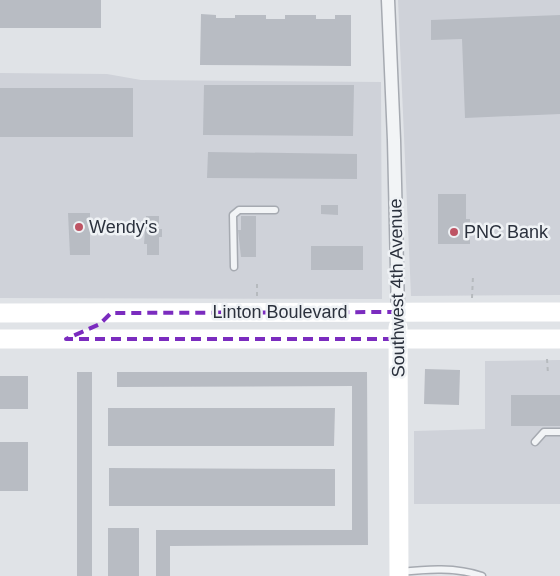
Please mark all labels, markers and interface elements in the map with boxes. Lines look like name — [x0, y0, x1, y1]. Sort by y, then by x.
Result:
street label: Southwest 4th Avenue — [385, 198, 409, 378]
place label: Wendy's — [89, 217, 157, 237]
marker: Wendy's — [73, 221, 85, 233]
place label: PNC Bank — [464, 222, 549, 242]
marker: PNC Bank — [448, 226, 460, 238]
street label: Linton Boulevard — [212, 302, 348, 322]

